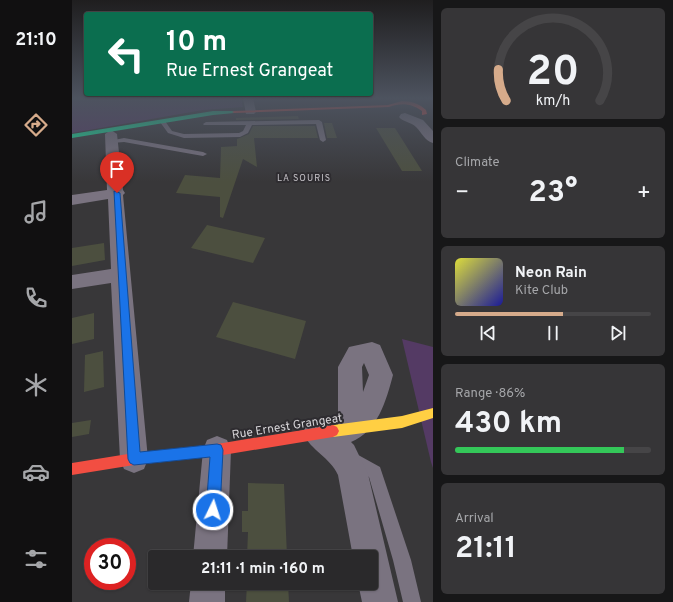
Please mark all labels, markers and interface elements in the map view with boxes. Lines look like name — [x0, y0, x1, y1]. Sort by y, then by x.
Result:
text: 10 m — [166, 25, 227, 61]
icon: left — [100, 28, 152, 80]
text: 21:10 — [15, 29, 57, 52]
text: 20 — [527, 47, 579, 100]
text: Rue Ernest Grangeat — [166, 60, 333, 83]
text: km/h — [536, 92, 570, 110]
icon: directions — [22, 111, 50, 139]
pin — [100, 152, 134, 193]
text: Climate — [455, 155, 500, 171]
icon: arrive — [106, 158, 128, 180]
district label: LA SOURIS — [277, 173, 331, 184]
text: 23° — [529, 175, 577, 212]
text: − — [455, 180, 469, 207]
text: + — [637, 180, 651, 207]
icon: music — [22, 198, 50, 226]
text: Neon Rain — [515, 264, 587, 283]
text: Kite Club — [515, 283, 568, 299]
icon: phone — [22, 284, 50, 312]
icon: previous — [477, 322, 499, 344]
icon: pause — [542, 322, 564, 344]
icon: next — [607, 322, 629, 344]
icon: climate — [22, 371, 50, 399]
text: Range · 86% — [455, 386, 525, 402]
text: 430 km — [455, 406, 562, 443]
street label: Rue Ernest Grangeat — [231, 410, 343, 444]
icon: car — [22, 458, 50, 486]
position arrow — [192, 489, 234, 531]
text: Arrival — [455, 511, 494, 527]
text: 21:11 — [455, 531, 517, 568]
speed limit sign: 30 — [84, 538, 136, 590]
icon: filters — [22, 545, 50, 573]
text: 21:11 · 1 min · 160 m — [201, 560, 325, 579]

